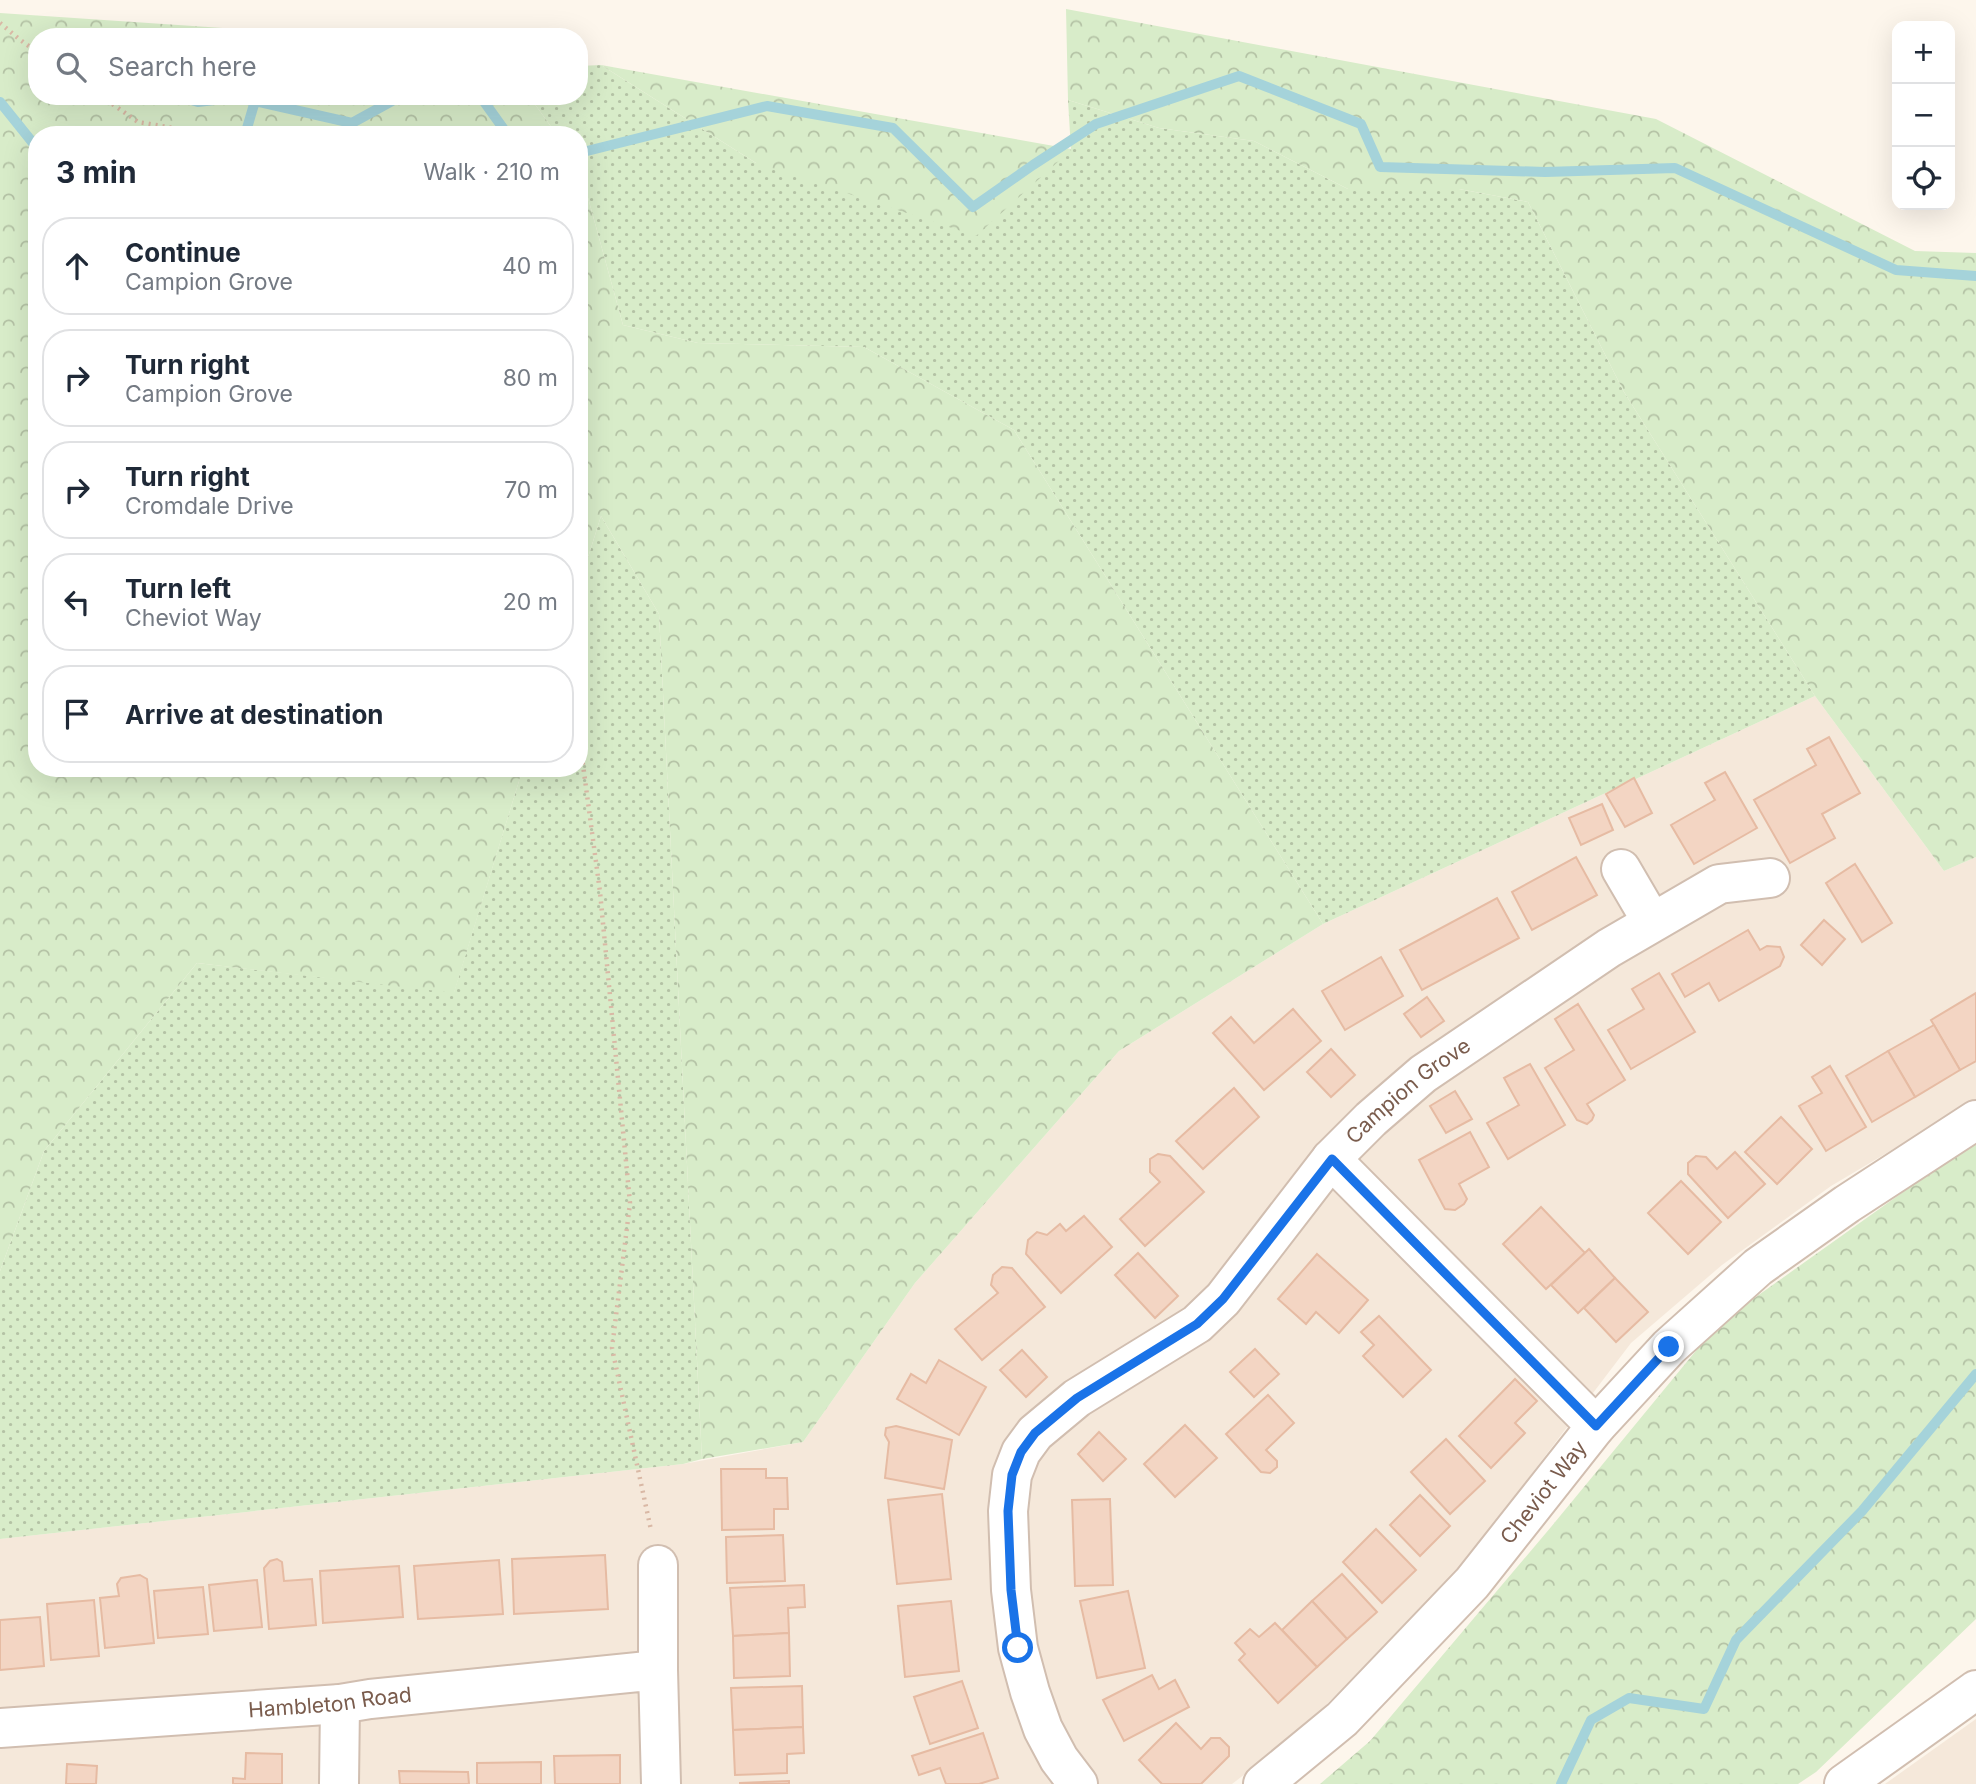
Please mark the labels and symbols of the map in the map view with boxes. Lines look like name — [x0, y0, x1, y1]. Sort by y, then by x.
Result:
street label: Campion Grove — [1341, 1033, 1475, 1149]
route end — [1653, 1331, 1684, 1362]
street label: Cheviot Way — [1495, 1435, 1592, 1549]
route start — [1002, 1632, 1033, 1663]
street label: Hambleton Road — [247, 1682, 413, 1722]

